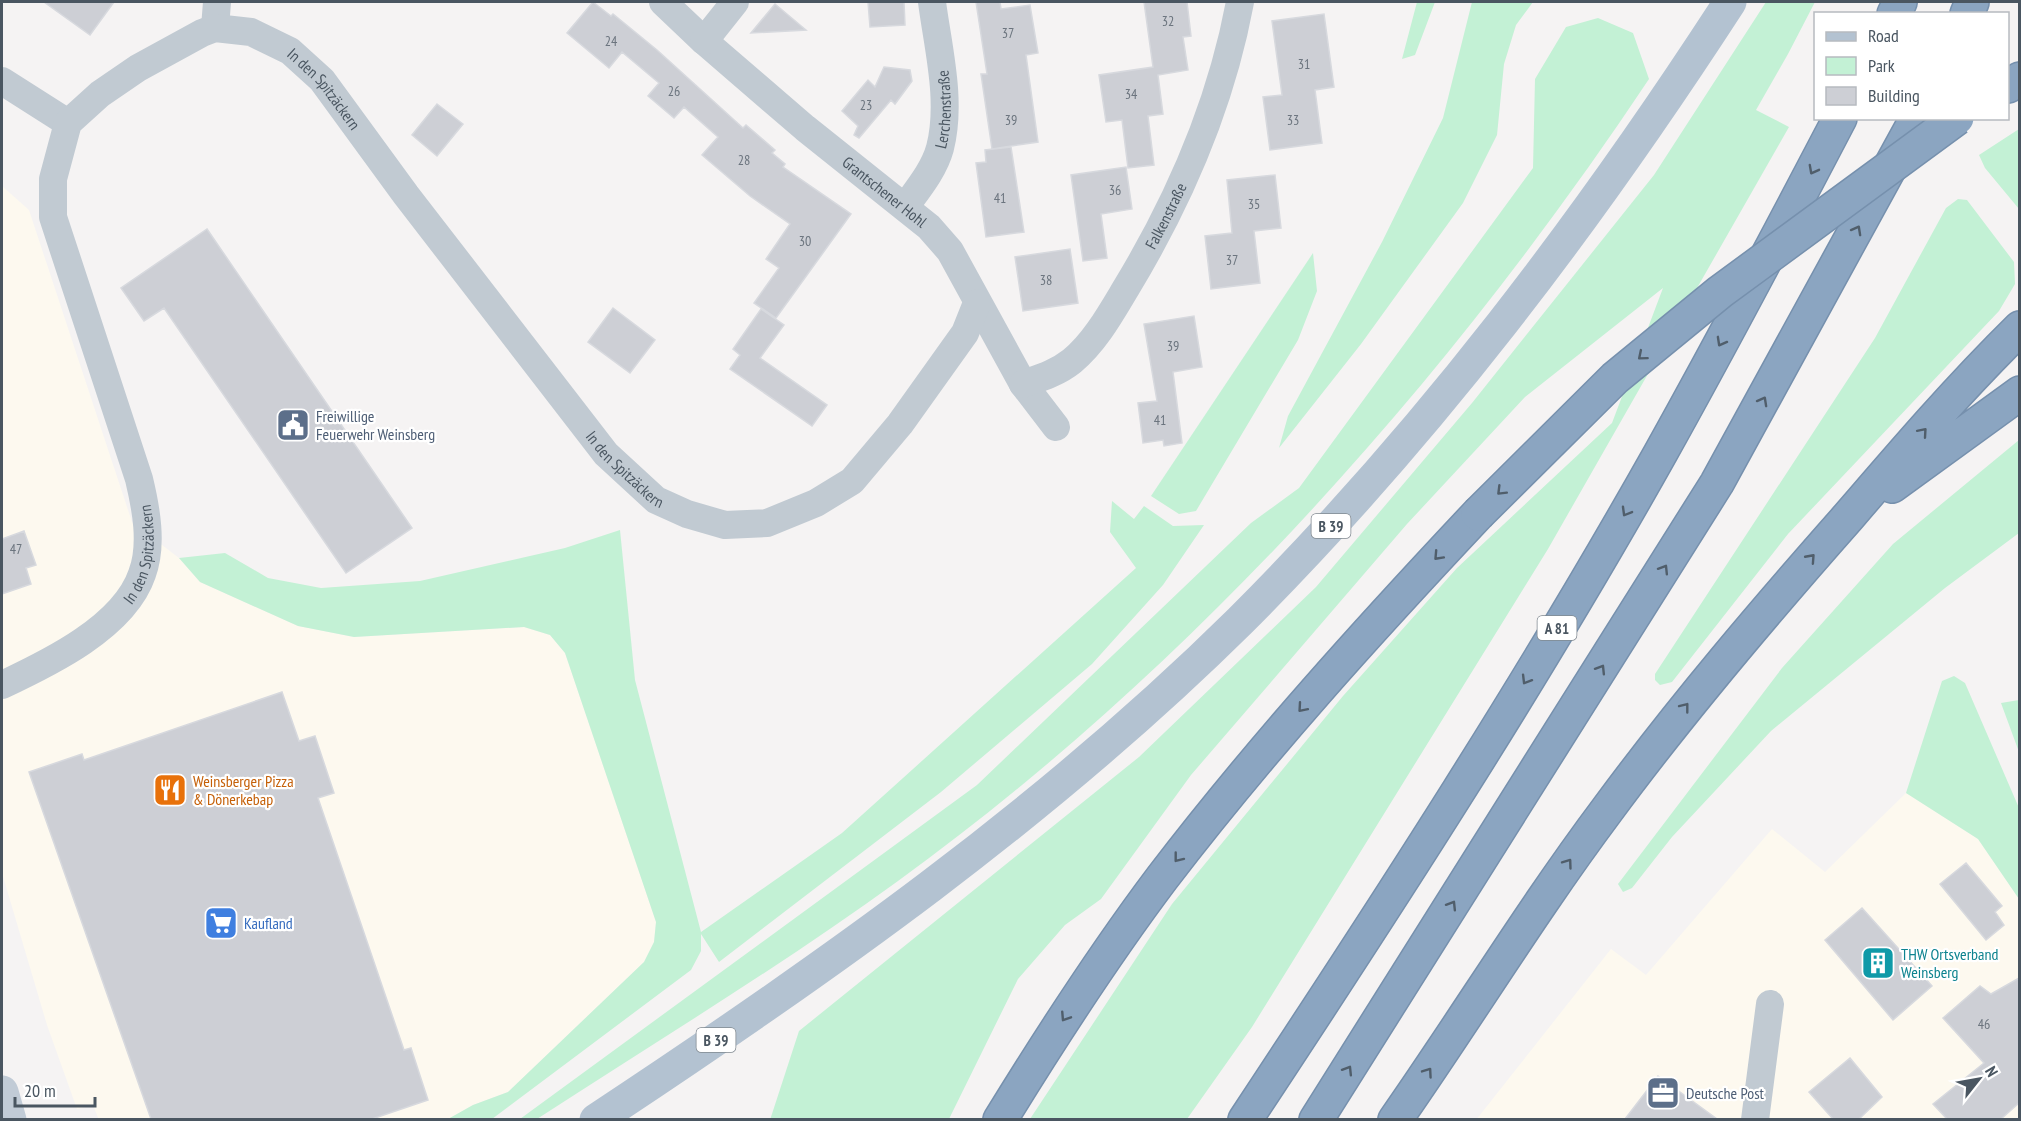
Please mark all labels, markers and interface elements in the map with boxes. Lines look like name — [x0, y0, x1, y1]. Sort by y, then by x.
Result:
house number: 32 — [1162, 12, 1174, 30]
legend — [1814, 12, 2009, 120]
house number: 37 — [1002, 24, 1014, 42]
text: Road — [1868, 24, 1899, 47]
house number: 24 — [605, 32, 618, 50]
street label: In den Spitzäckern — [283, 44, 365, 133]
text: Park — [1868, 54, 1895, 77]
house number: 31 — [1298, 55, 1310, 73]
street label: Lerchenstraße — [930, 69, 955, 150]
house number: 26 — [668, 82, 680, 100]
text: Building — [1868, 84, 1920, 107]
house number: 34 — [1125, 85, 1138, 103]
house number: 23 — [860, 96, 872, 114]
house number: 39 — [1005, 111, 1017, 129]
house number: 33 — [1287, 111, 1299, 129]
house number: 28 — [738, 151, 750, 169]
street label: Grantschener Hohl — [838, 152, 931, 232]
one-way arrow — [1809, 164, 1820, 174]
street label: Falkenstraße — [1141, 180, 1191, 252]
house number: 36 — [1109, 181, 1121, 199]
house number: 41 — [994, 189, 1006, 207]
house number: 35 — [1248, 195, 1260, 213]
one-way arrow — [1850, 226, 1861, 237]
house number: 30 — [799, 232, 811, 250]
house number: 37 — [1226, 251, 1238, 269]
house number: 38 — [1040, 271, 1052, 289]
one-way arrow — [1717, 336, 1728, 346]
house number: 39 — [1167, 337, 1179, 355]
one-way arrow — [1638, 349, 1649, 360]
one-way arrow — [1756, 397, 1767, 408]
place label: Freiwillige Feuerwehr Weinsberg — [316, 406, 435, 444]
public building icon: Freiwillige Feuerwehr Weinsberg — [275, 407, 311, 443]
house number: 41 — [1154, 411, 1166, 429]
street label: In den Spitzäckern — [582, 427, 667, 512]
one-way arrow — [1916, 428, 1927, 438]
one-way arrow — [1498, 483, 1509, 494]
street label: In den Spitzäckern — [119, 503, 158, 608]
one-way arrow — [1622, 506, 1633, 516]
road number: B 39 — [1312, 514, 1350, 538]
house number: 47 — [10, 540, 22, 558]
one-way arrow — [1434, 549, 1445, 560]
one-way arrow — [1804, 554, 1815, 565]
one-way arrow — [1656, 565, 1668, 575]
road number: A 81 — [1538, 616, 1576, 640]
one-way arrow — [1593, 665, 1605, 675]
one-way arrow — [1521, 674, 1533, 684]
one-way arrow — [1298, 701, 1309, 712]
one-way arrow — [1677, 703, 1688, 714]
place label: Weinsberger Pizza & Dönerkebap — [193, 771, 294, 809]
restaurant icon: Weinsberger Pizza & Dönerkebap — [152, 772, 188, 808]
one-way arrow — [1175, 852, 1186, 863]
one-way arrow — [1561, 859, 1572, 870]
one-way arrow — [1444, 901, 1456, 911]
supermarket icon: Kaufland — [203, 905, 239, 941]
place label: Kaufland — [244, 913, 293, 933]
place label: THW Ortsverband Weinsberg — [1901, 944, 1998, 982]
building icon: THW Ortsverband Weinsberg — [1860, 945, 1896, 981]
one-way arrow — [1061, 1011, 1073, 1021]
house number: 46 — [1978, 1015, 1990, 1033]
road number: B 39 — [696, 1028, 736, 1052]
north arrow — [1949, 1049, 2009, 1109]
text: N — [1981, 1062, 2003, 1080]
one-way arrow — [1340, 1066, 1352, 1076]
one-way arrow — [1421, 1067, 1432, 1078]
scale bar — [15, 1070, 94, 1108]
office icon: Deutsche Post — [1645, 1075, 1681, 1111]
text: 20 m — [24, 1079, 56, 1102]
place label: Deutsche Post — [1686, 1083, 1765, 1103]

